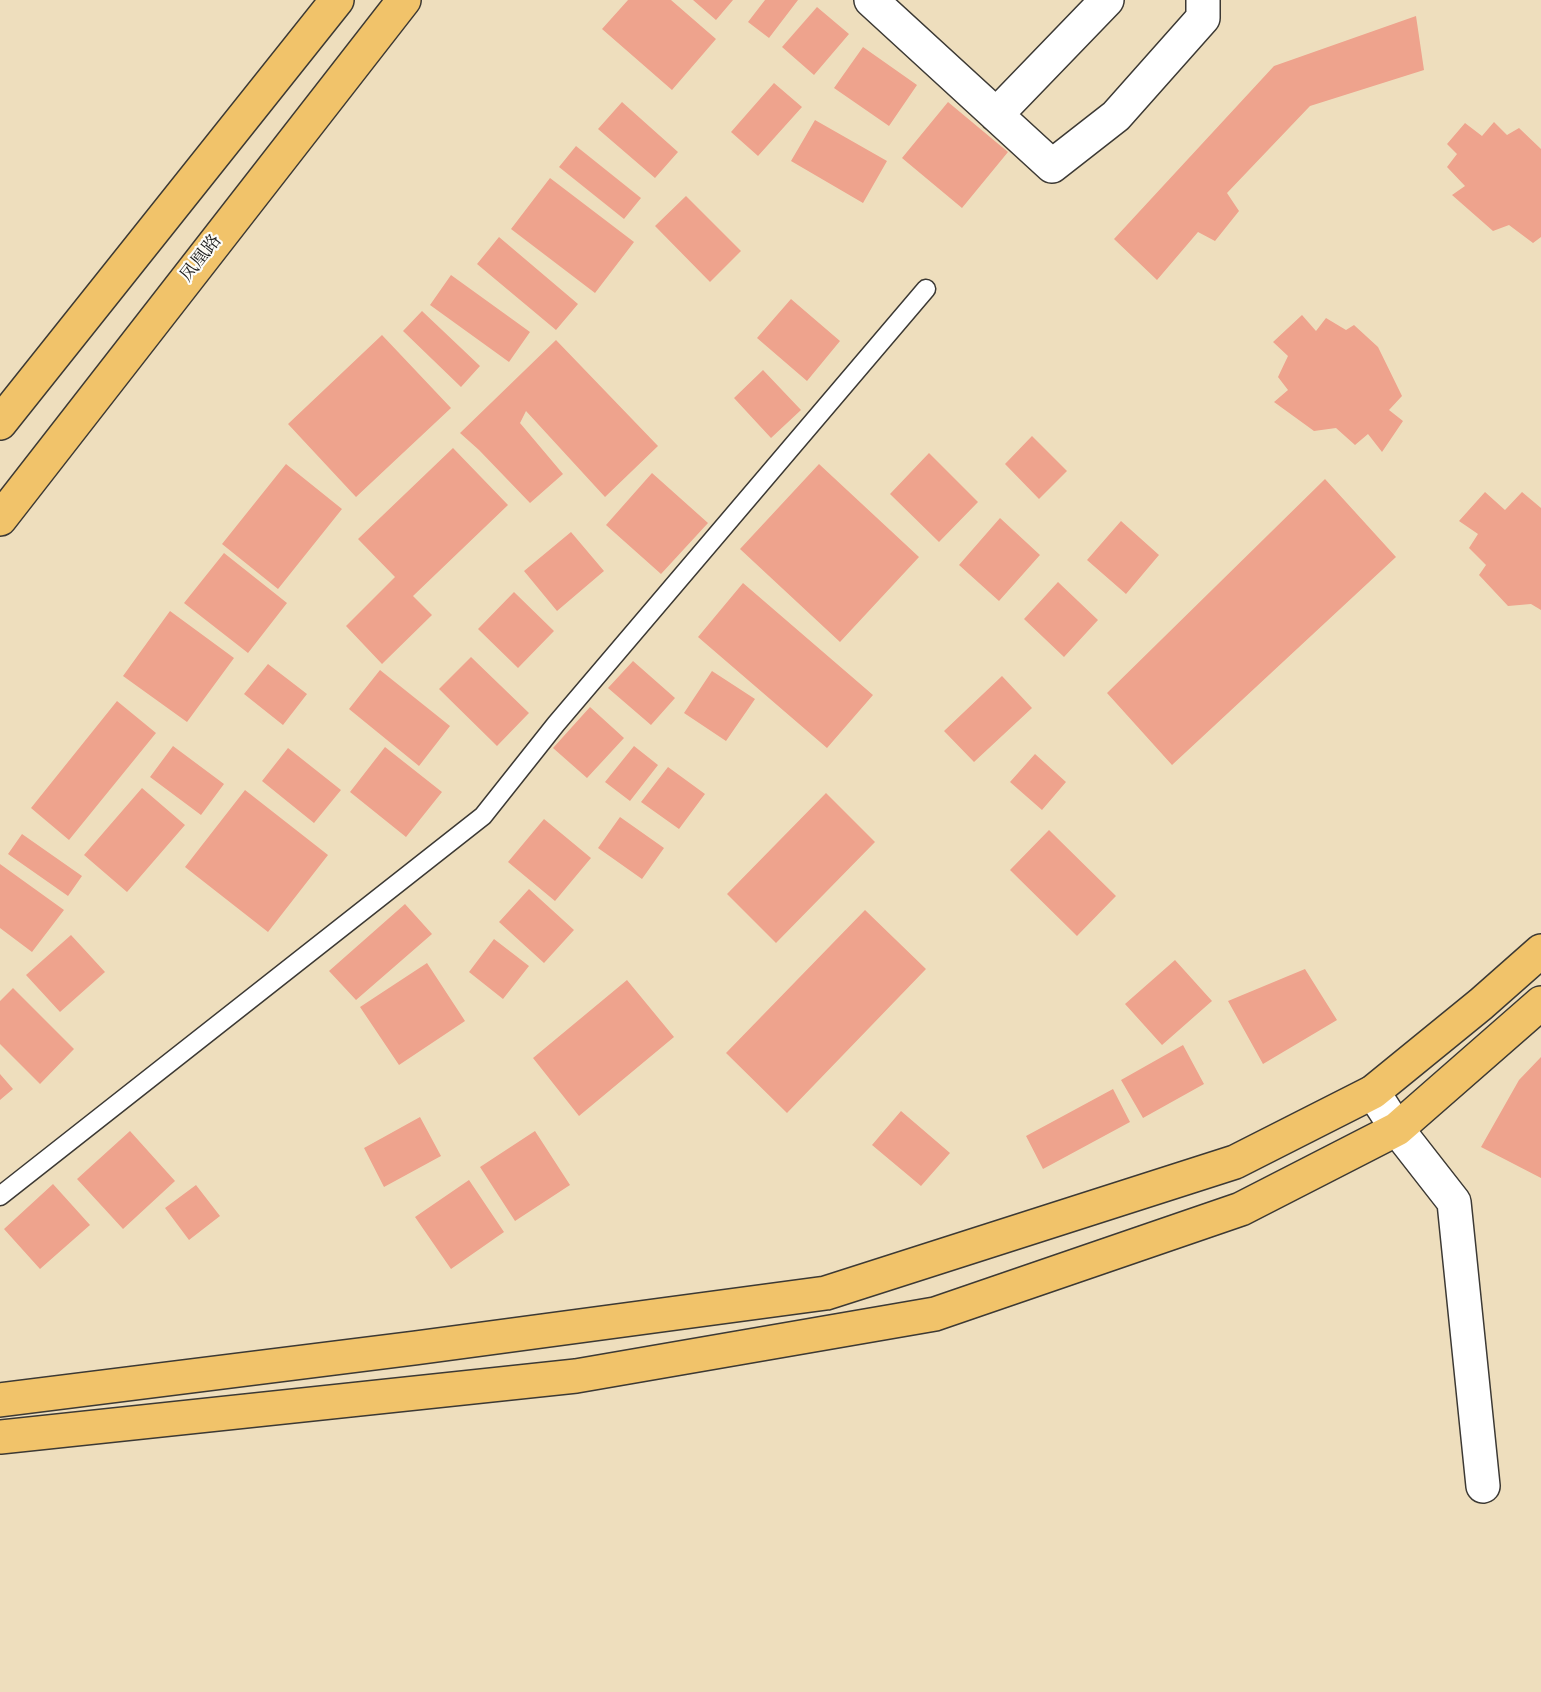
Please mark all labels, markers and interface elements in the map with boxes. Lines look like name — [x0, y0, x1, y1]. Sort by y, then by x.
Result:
street label: 凤凰路 — [177, 231, 227, 287]

